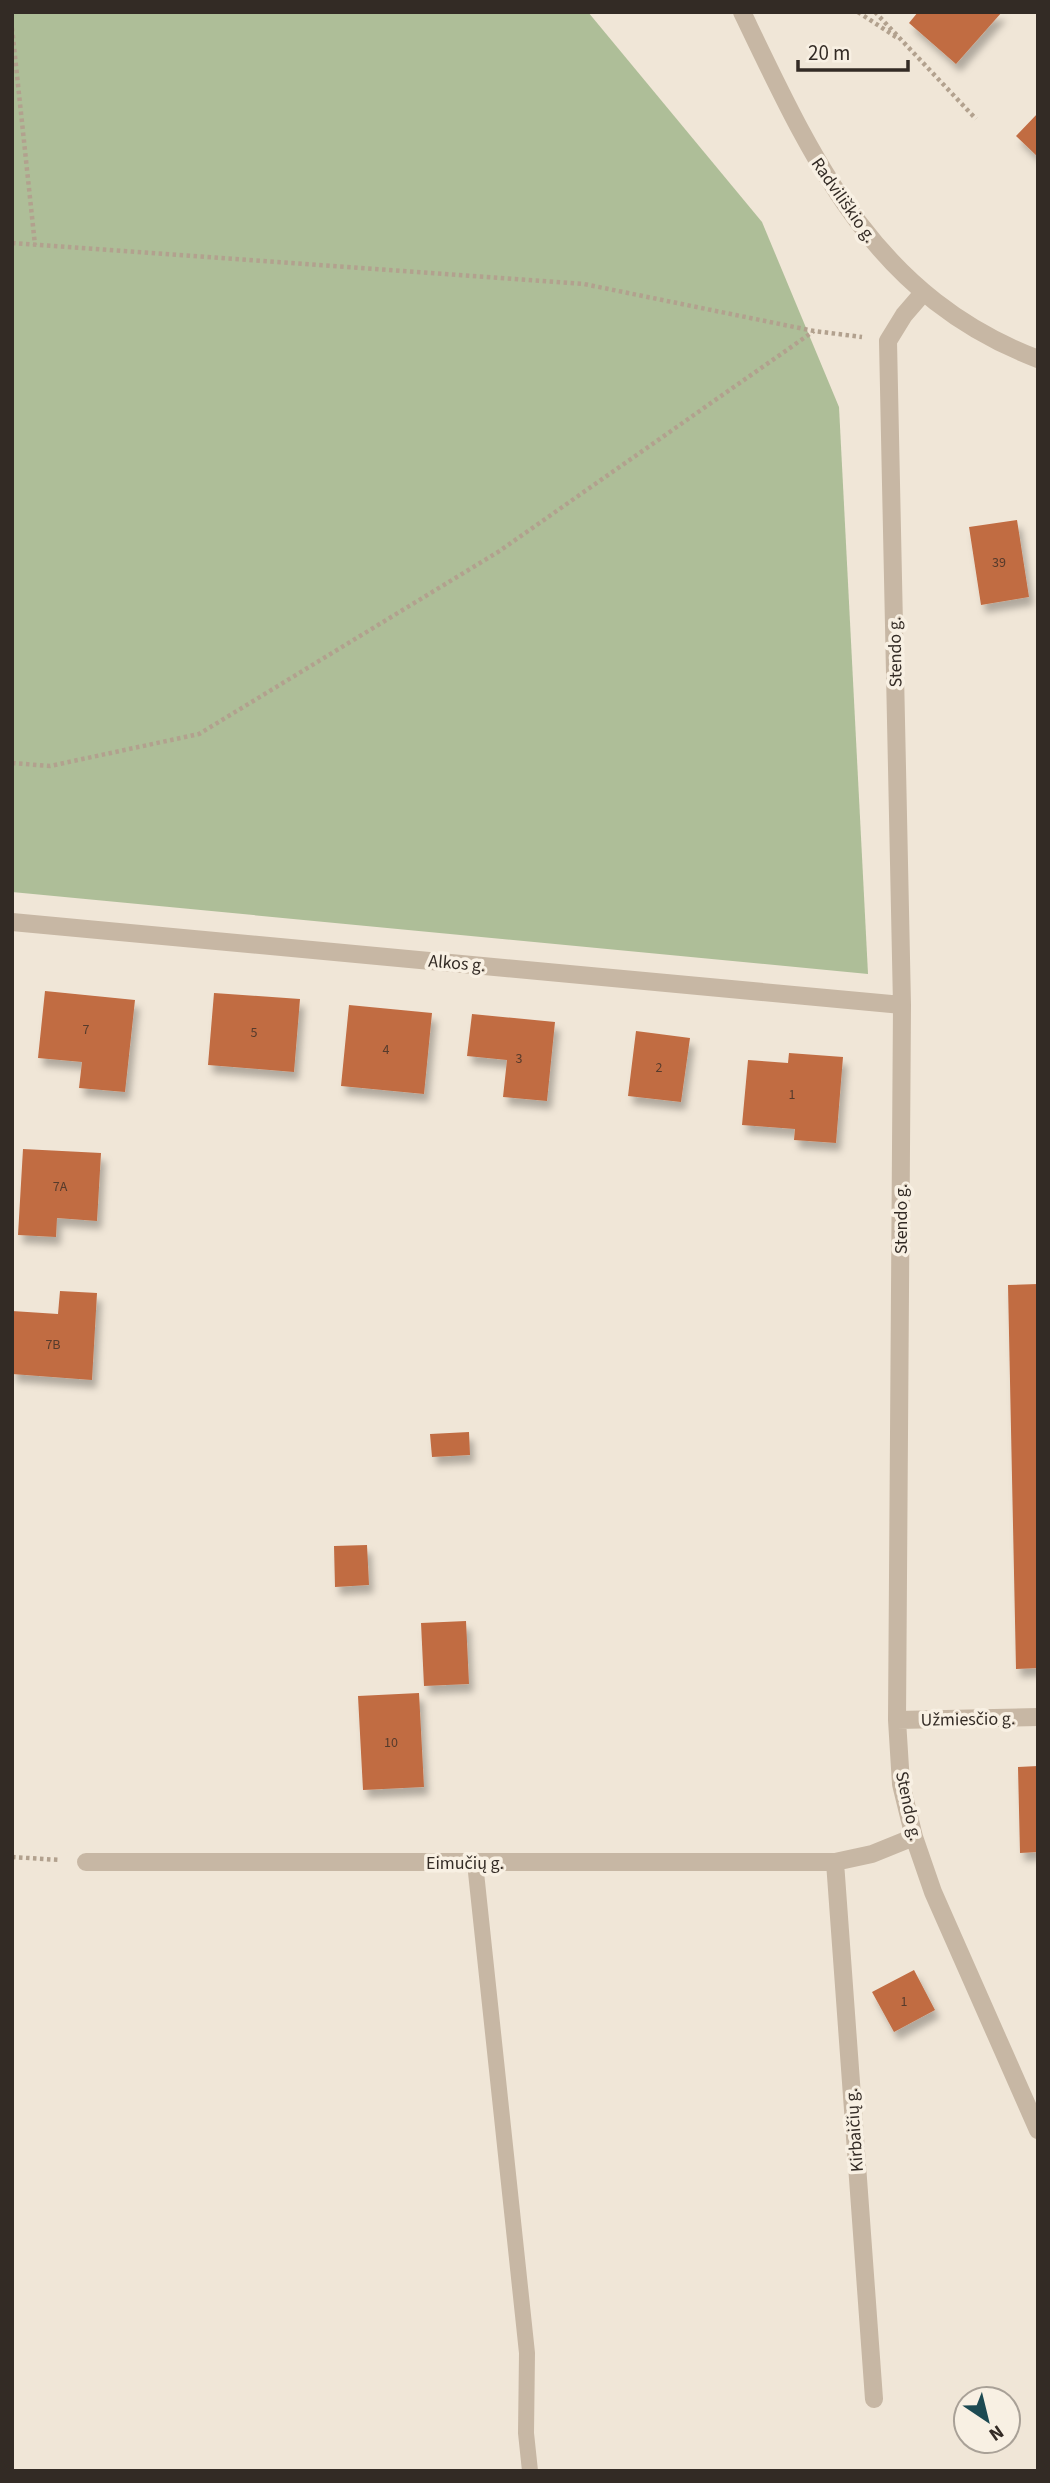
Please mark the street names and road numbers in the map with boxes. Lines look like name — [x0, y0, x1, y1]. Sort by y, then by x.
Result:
street label: Radviliškio g. — [805, 153, 882, 248]
street label: Stendo g. — [882, 616, 909, 688]
street label: Alkos g. — [427, 949, 487, 978]
street label: Stendo g. — [889, 1184, 914, 1254]
street label: Užmiesčio g. — [920, 1706, 1016, 1733]
street label: Stendo g. — [889, 1769, 928, 1843]
street label: Eimučių g. — [426, 1851, 504, 1876]
street label: Kirbaičių g. — [839, 2087, 870, 2173]

